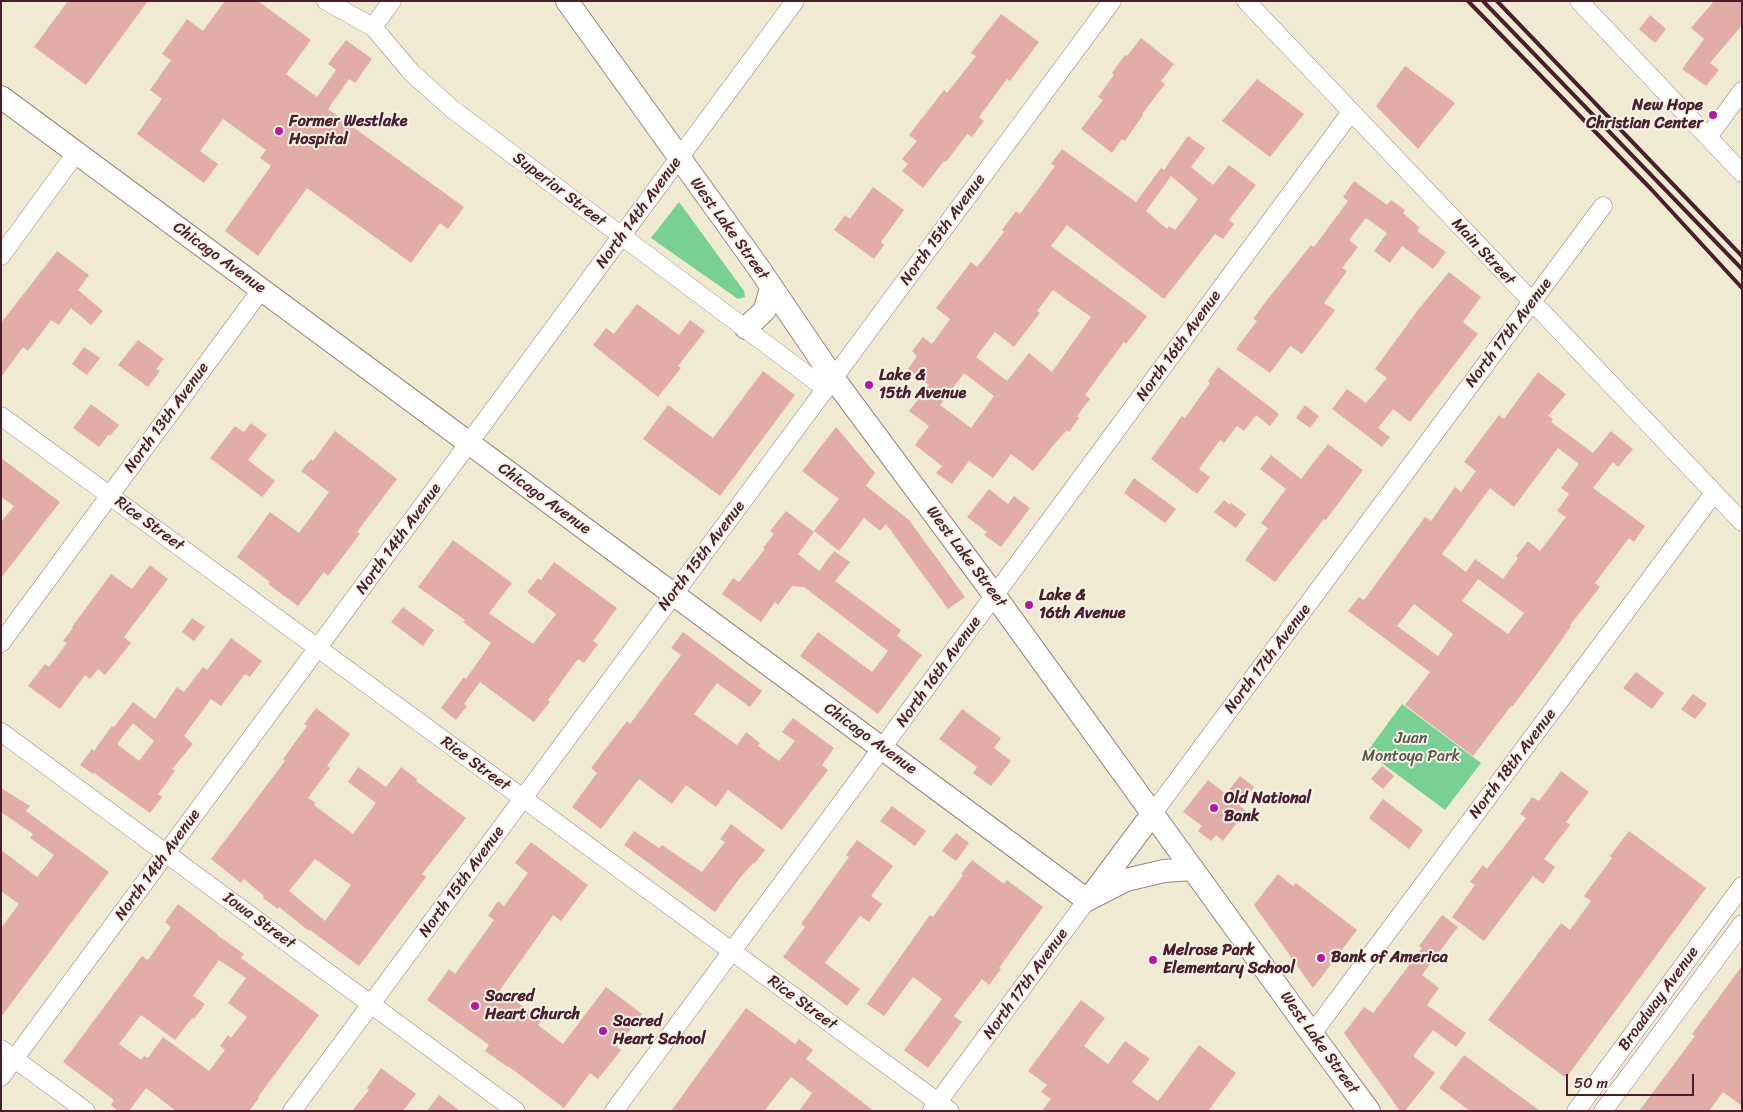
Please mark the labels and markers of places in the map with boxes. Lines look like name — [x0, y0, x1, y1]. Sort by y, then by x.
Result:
place label: New Hope Christian Center — [1586, 96, 1703, 134]
marker: New Hope Christian Center — [1707, 109, 1719, 121]
place label: Former Westlake Hospital — [289, 112, 407, 150]
marker: Former Westlake Hospital — [273, 125, 285, 137]
place label: Lake & 15th Avenue — [879, 366, 966, 404]
marker: Lake & 15th Avenue — [863, 379, 875, 391]
place label: Lake & 16th Avenue — [1039, 586, 1126, 624]
marker: Lake & 16th Avenue — [1023, 599, 1035, 611]
place label: Old National Bank — [1224, 789, 1311, 827]
marker: Old National Bank — [1208, 802, 1220, 814]
place label: Melrose Park Elementary School — [1163, 941, 1295, 979]
place label: Bank of America — [1331, 948, 1448, 968]
marker: Bank of America — [1315, 952, 1327, 964]
marker: Melrose Park Elementary School — [1147, 954, 1159, 966]
place label: Sacred Heart Church — [485, 987, 580, 1025]
marker: Sacred Heart Church — [469, 1000, 481, 1012]
place label: Sacred Heart School — [613, 1012, 706, 1050]
marker: Sacred Heart School — [597, 1025, 609, 1037]

